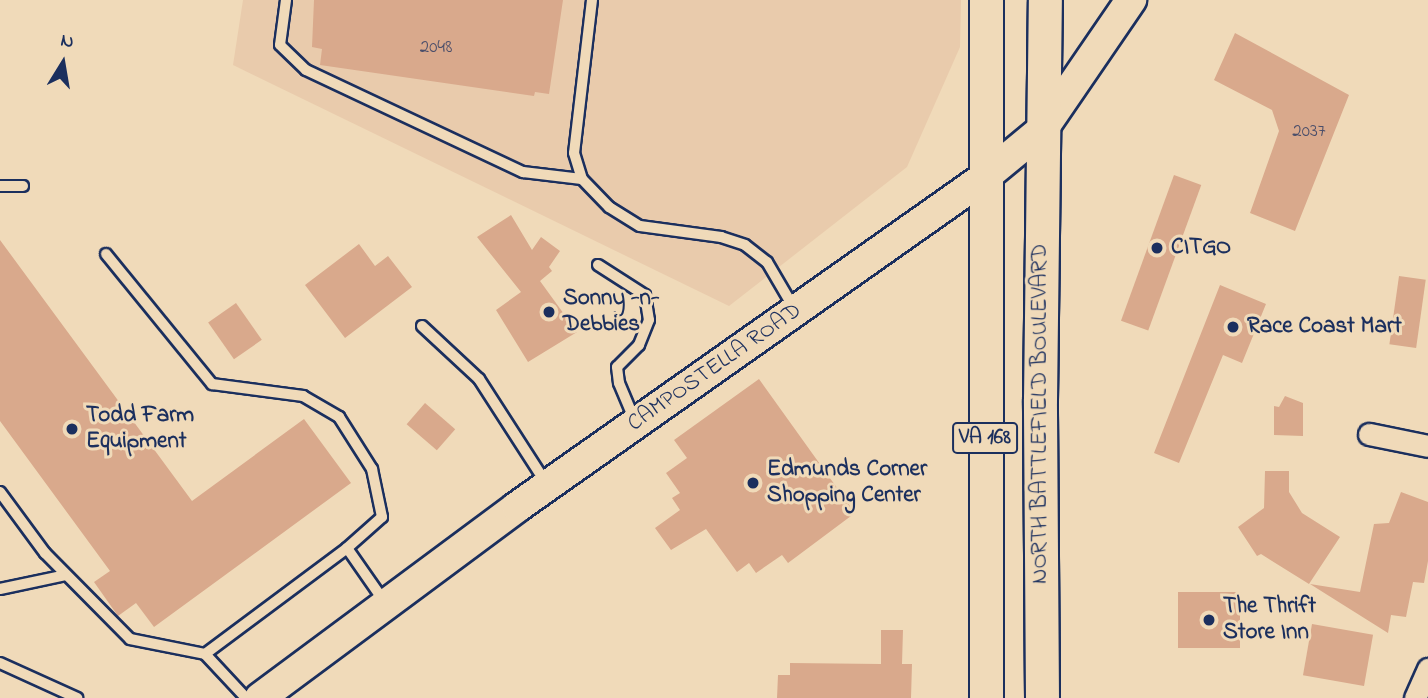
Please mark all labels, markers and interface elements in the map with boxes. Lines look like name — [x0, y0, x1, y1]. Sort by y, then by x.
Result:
text: N — [58, 27, 76, 56]
north arrow — [28, 28, 98, 98]
house number: 2048 — [420, 37, 452, 59]
house number: 2037 — [1292, 121, 1326, 143]
place label: CITGO — [1171, 234, 1231, 262]
marker: CITGO — [1149, 240, 1165, 256]
street label: NORTH BATTLEFIELD BOULEVARD — [1027, 244, 1055, 584]
place label: Sonny -n- Debbies — [563, 285, 660, 339]
street label: CAMPOSTELLA ROAD — [623, 298, 807, 438]
marker: Sonny -n- Debbies — [541, 304, 557, 320]
place label: Race Coast Mart — [1247, 313, 1402, 341]
marker: Race Coast Mart — [1225, 319, 1241, 335]
place label: Todd Farm Equipment — [86, 402, 194, 456]
road number: VA 168 — [952, 420, 1018, 456]
marker: Todd Farm Equipment — [64, 421, 80, 437]
place label: Edmunds Corner Shopping Center — [767, 456, 927, 510]
marker: Edmunds Corner Shopping Center — [745, 475, 761, 491]
place label: The Thrift Store Inn — [1223, 593, 1316, 647]
marker: The Thrift Store Inn — [1201, 612, 1217, 628]

